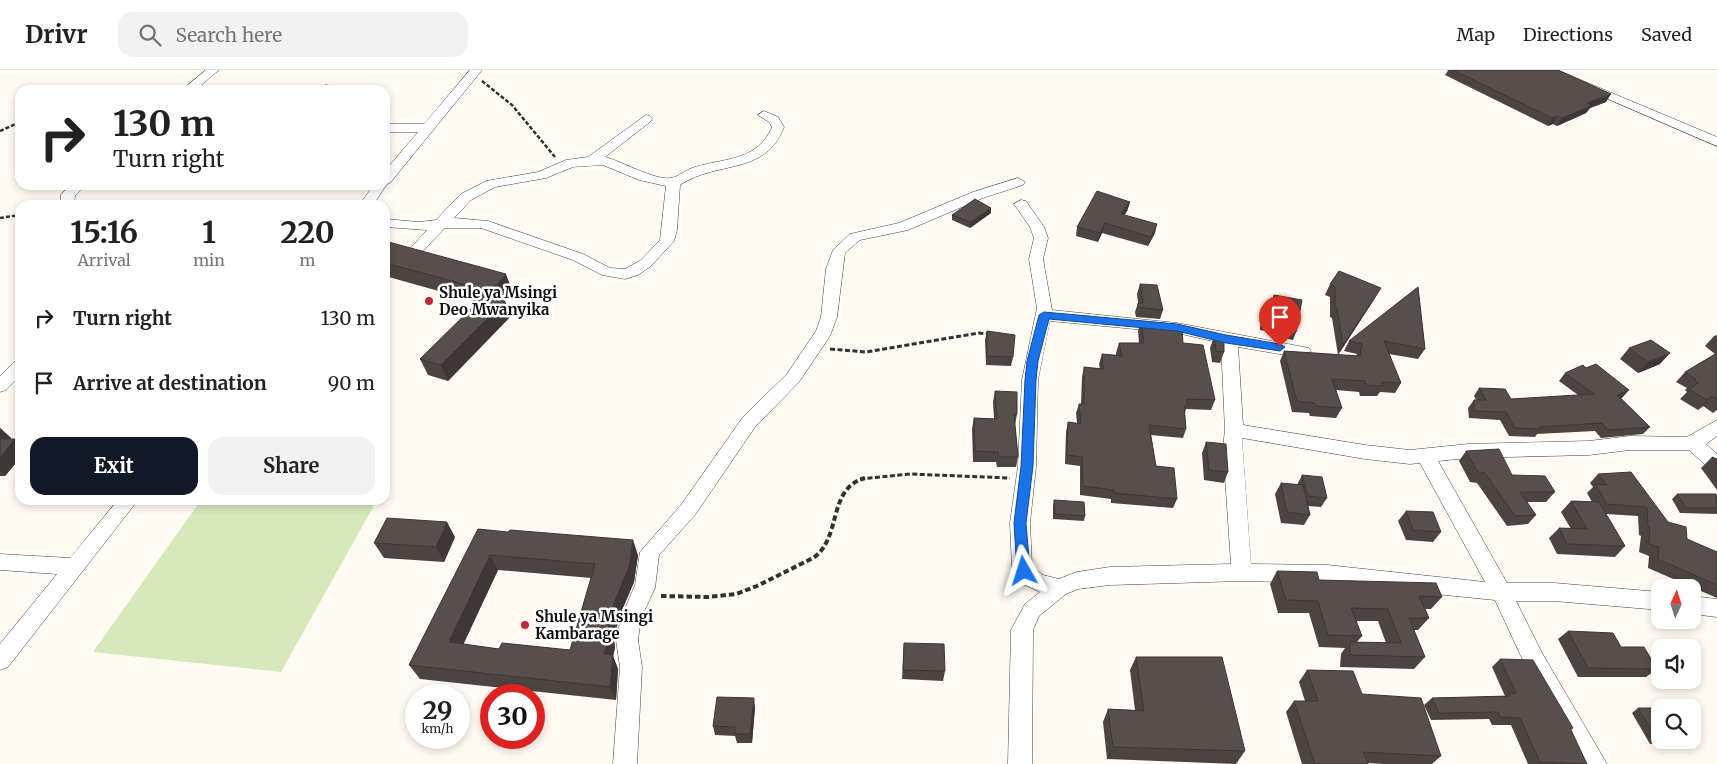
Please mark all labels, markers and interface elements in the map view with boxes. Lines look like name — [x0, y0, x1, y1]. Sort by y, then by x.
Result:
search box — [118, 12, 468, 57]
text: Drivr — [25, 19, 88, 50]
icon: search — [136, 21, 164, 49]
text: Search here — [176, 23, 282, 47]
text: Map — [1457, 23, 1495, 46]
text: Directions — [1523, 23, 1613, 46]
text: Saved — [1641, 23, 1692, 46]
text: 130 m — [113, 102, 215, 146]
icon: right — [30, 105, 95, 170]
text: Turn right — [113, 145, 224, 173]
text: 15:16 — [70, 213, 138, 251]
text: 1 — [202, 213, 216, 251]
text: 220 — [280, 213, 335, 251]
text: Arrival — [77, 250, 131, 270]
text: min — [193, 250, 225, 270]
text: m — [299, 250, 315, 270]
place label: Shule ya Msingi Deo Mwanyika — [439, 283, 557, 319]
marker: Shule ya Msingi Deo Mwanyika — [423, 295, 435, 307]
pin — [1259, 296, 1301, 347]
icon: arrive — [1266, 303, 1294, 331]
icon: right — [30, 304, 58, 332]
text: Turn right — [73, 306, 172, 330]
text: 130 m — [321, 306, 375, 330]
icon: arrive — [30, 369, 58, 397]
text: Arrive at destination — [73, 371, 267, 395]
text: 90 m — [328, 371, 375, 395]
button: Exit — [30, 437, 198, 495]
button: Share — [208, 437, 375, 495]
position arrow — [997, 544, 1049, 596]
north arrow — [1651, 579, 1701, 629]
map controls — [1651, 579, 1701, 749]
place label: Shule ya Msingi Kambarage — [535, 607, 653, 643]
marker: Shule ya Msingi Kambarage — [519, 619, 531, 631]
button: sound — [1651, 639, 1701, 689]
speed limit sign: 30 — [480, 684, 545, 749]
text: 29 — [423, 694, 452, 726]
button: search — [1651, 699, 1701, 749]
text: km/h — [422, 721, 453, 736]

